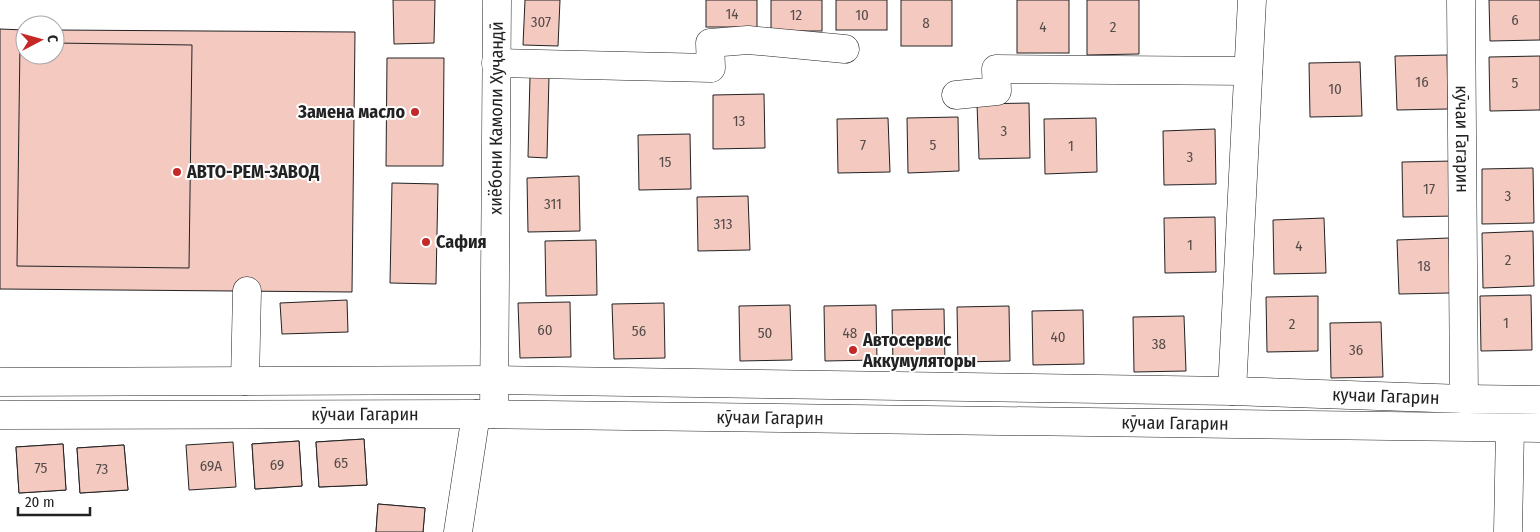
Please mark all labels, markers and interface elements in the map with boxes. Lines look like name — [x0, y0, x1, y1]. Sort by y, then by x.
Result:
house number: 14 — [725, 5, 739, 23]
house number: 12 — [790, 6, 803, 24]
house number: 10 — [855, 6, 869, 24]
house number: 6 — [1511, 11, 1519, 29]
house number: 307 — [531, 13, 551, 31]
house number: 8 — [922, 14, 930, 32]
north arrow — [15, 15, 65, 65]
house number: 4 — [1039, 18, 1047, 36]
house number: 2 — [1110, 18, 1117, 36]
street label: хиёбони Камоли Хуҷандӣ — [484, 21, 508, 215]
text: С — [44, 34, 61, 44]
house number: 16 — [1415, 73, 1429, 91]
house number: 5 — [1512, 74, 1519, 92]
house number: 10 — [1328, 80, 1342, 98]
street label: кӯчаи Гагарин — [1451, 85, 1473, 193]
place label: Замена масло — [297, 101, 405, 123]
marker: Замена масло — [409, 106, 421, 118]
house number: 13 — [733, 112, 746, 130]
house number: 3 — [1001, 122, 1008, 140]
house number: 7 — [860, 136, 866, 154]
house number: 5 — [930, 136, 937, 154]
house number: 1 — [1068, 137, 1074, 155]
house number: 3 — [1187, 148, 1194, 166]
house number: 15 — [659, 153, 671, 171]
place label: АВТО-РЕМ-ЗАВОД — [186, 161, 320, 183]
marker: АВТО-РЕМ-ЗАВОД — [171, 166, 183, 178]
house number: 17 — [1423, 180, 1435, 198]
house number: 3 — [1505, 187, 1512, 205]
house number: 311 — [544, 195, 562, 213]
house number: 313 — [713, 215, 733, 233]
place label: Сафия — [436, 231, 487, 253]
marker: Сафия — [420, 236, 432, 248]
house number: 1 — [1187, 236, 1193, 254]
house number: 4 — [1295, 237, 1303, 255]
house number: 2 — [1505, 251, 1512, 269]
house number: 18 — [1417, 257, 1431, 275]
house number: 1 — [1503, 314, 1509, 332]
house number: 2 — [1289, 315, 1296, 333]
house number: 60 — [537, 321, 553, 339]
house number: 56 — [632, 322, 646, 340]
house number: 50 — [758, 324, 772, 342]
house number: 48 — [843, 324, 857, 342]
house number: 40 — [1050, 328, 1066, 346]
place label: Автосервис Аккумуляторы — [862, 329, 976, 372]
house number: 38 — [1152, 335, 1166, 353]
house number: 36 — [1349, 341, 1363, 359]
marker: Автосервис Аккумуляторы — [847, 344, 859, 356]
street label: кучаи Гагарин — [1332, 383, 1440, 409]
street label: кӯчаи Гагарин — [311, 403, 419, 425]
street label: кӯчаи Гагарин — [716, 406, 824, 430]
street label: кӯчаи Гагарин — [1121, 411, 1229, 435]
house number: 65 — [334, 454, 348, 472]
house number: 69 — [270, 456, 284, 474]
house number: 69А — [200, 457, 222, 475]
house number: 75 — [35, 459, 47, 477]
house number: 73 — [96, 460, 109, 478]
scale bar — [18, 484, 90, 516]
text: 20 m — [25, 493, 55, 511]

